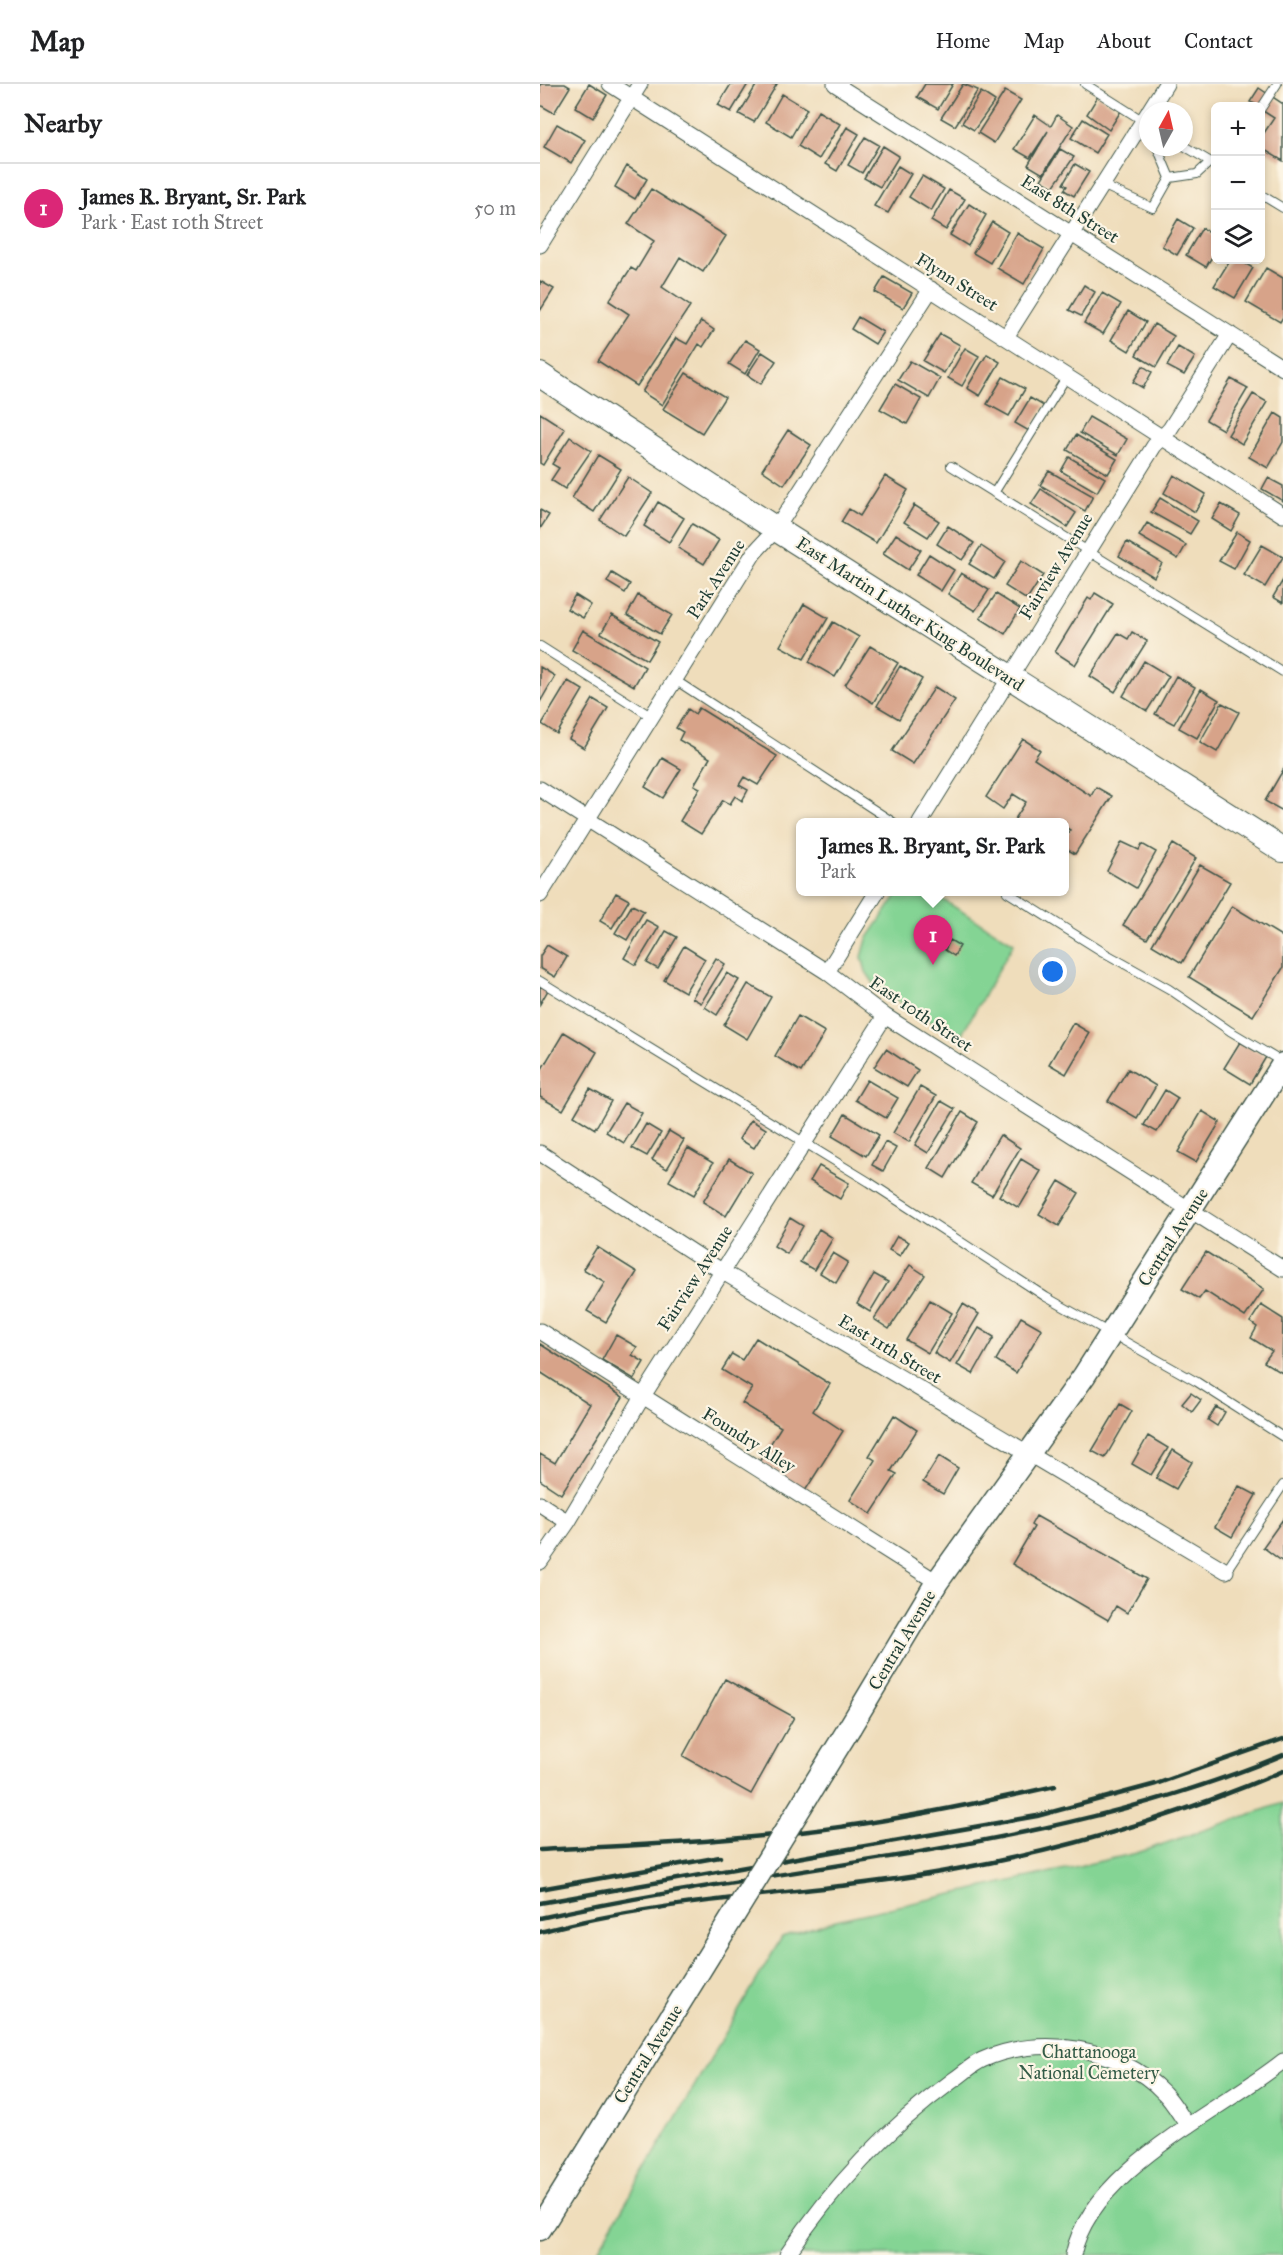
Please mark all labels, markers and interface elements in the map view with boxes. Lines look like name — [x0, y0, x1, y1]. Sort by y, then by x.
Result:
text: Map — [30, 24, 85, 59]
text: Home — [935, 28, 990, 54]
text: Map — [1023, 28, 1064, 54]
text: About — [1097, 28, 1151, 54]
text: Contact — [1184, 28, 1253, 54]
north arrow — [1139, 102, 1193, 156]
map controls — [1211, 102, 1265, 264]
button: + — [1211, 102, 1265, 156]
text: Nearby — [24, 107, 102, 139]
button: − — [1211, 156, 1265, 210]
street label: East 8th Street — [1017, 170, 1124, 248]
text: James R. Bryant, Sr. Park — [81, 183, 306, 210]
text: 1 — [40, 196, 47, 220]
text: 50 m — [474, 196, 516, 220]
text: Park · East 10th Street — [81, 210, 263, 234]
button: layers — [1211, 210, 1265, 264]
street label: Flynn Street — [912, 248, 1003, 316]
street label: Fairview Avenue — [1014, 509, 1098, 623]
street label: East Martin Luther King Boulevard — [791, 532, 1028, 697]
street label: Park Avenue — [682, 535, 750, 623]
popup — [796, 818, 1069, 896]
text: James R. Bryant, Sr. Park — [820, 832, 1045, 859]
text: Park — [820, 859, 856, 883]
pin: 1 — [914, 916, 952, 965]
your location — [1038, 957, 1067, 986]
street label: East 10th Street — [865, 971, 977, 1057]
street label: Central Avenue — [1133, 1184, 1213, 1290]
street label: Fairview Avenue — [653, 1221, 737, 1335]
street label: East 11th Street — [834, 1310, 946, 1389]
street label: Foundry Alley — [698, 1403, 800, 1478]
street label: Central Avenue — [863, 1586, 941, 1694]
street label: Central Avenue — [609, 2000, 687, 2108]
park label: Chattanooga National Cemetery — [1019, 2041, 1160, 2084]

